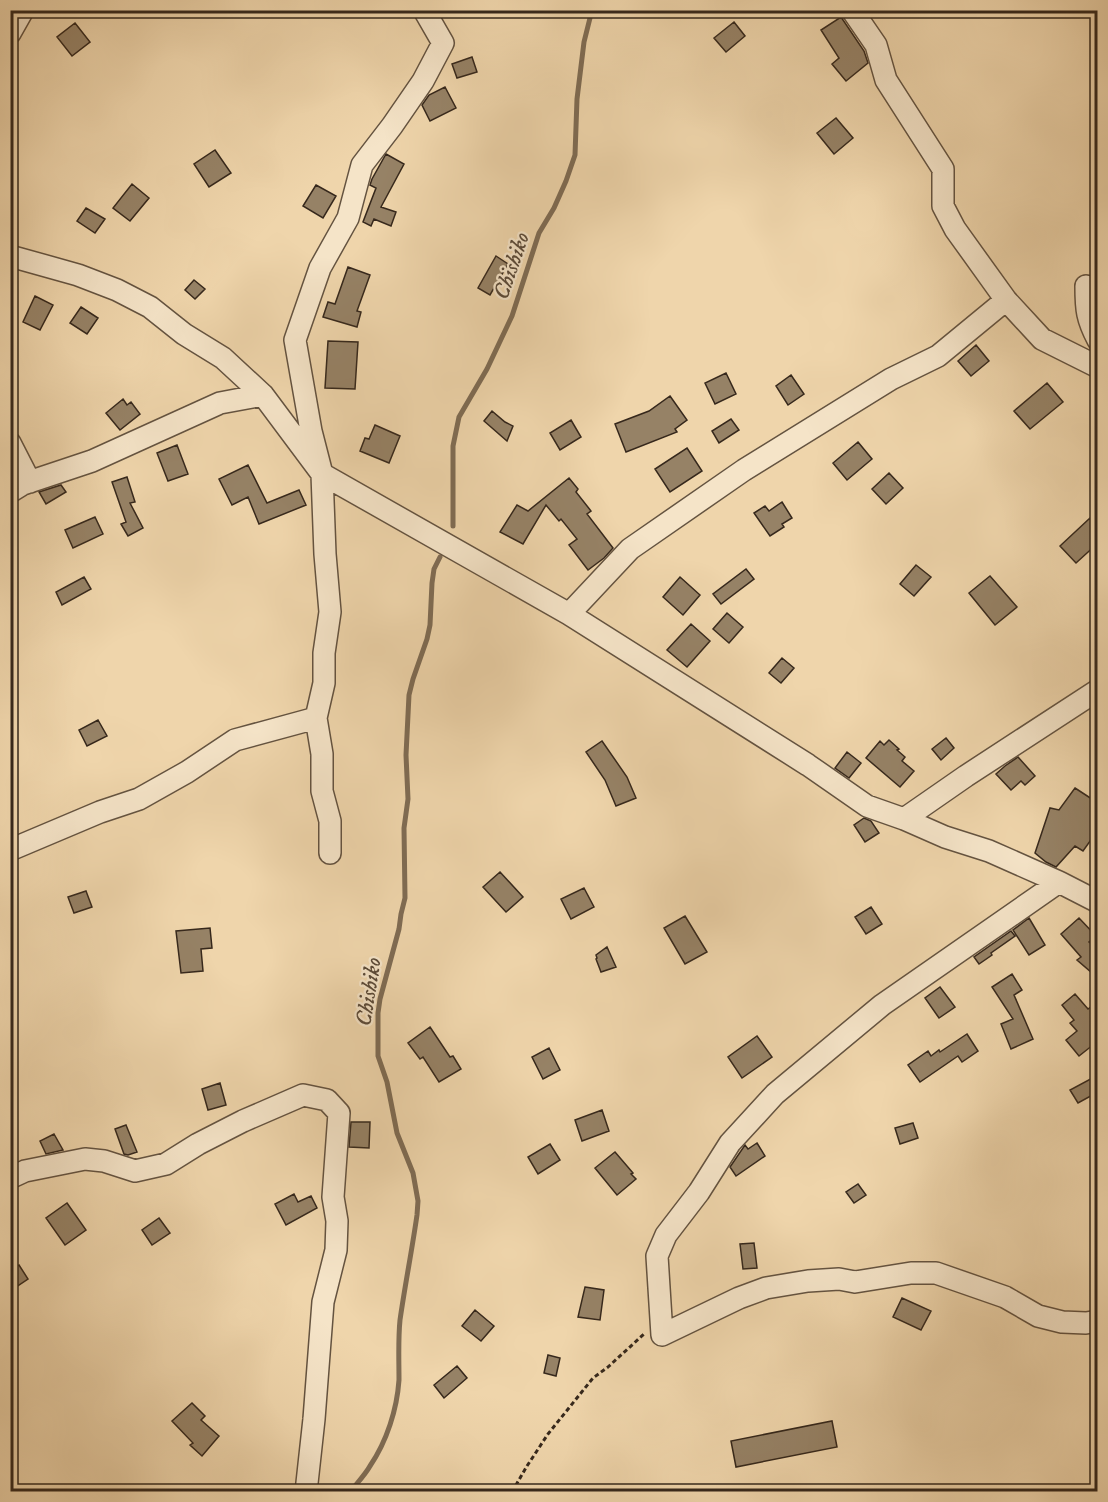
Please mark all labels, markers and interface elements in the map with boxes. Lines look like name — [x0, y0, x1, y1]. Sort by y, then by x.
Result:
water label: Chishiko — [488, 229, 536, 303]
water label: Chishiko — [350, 956, 388, 1028]

